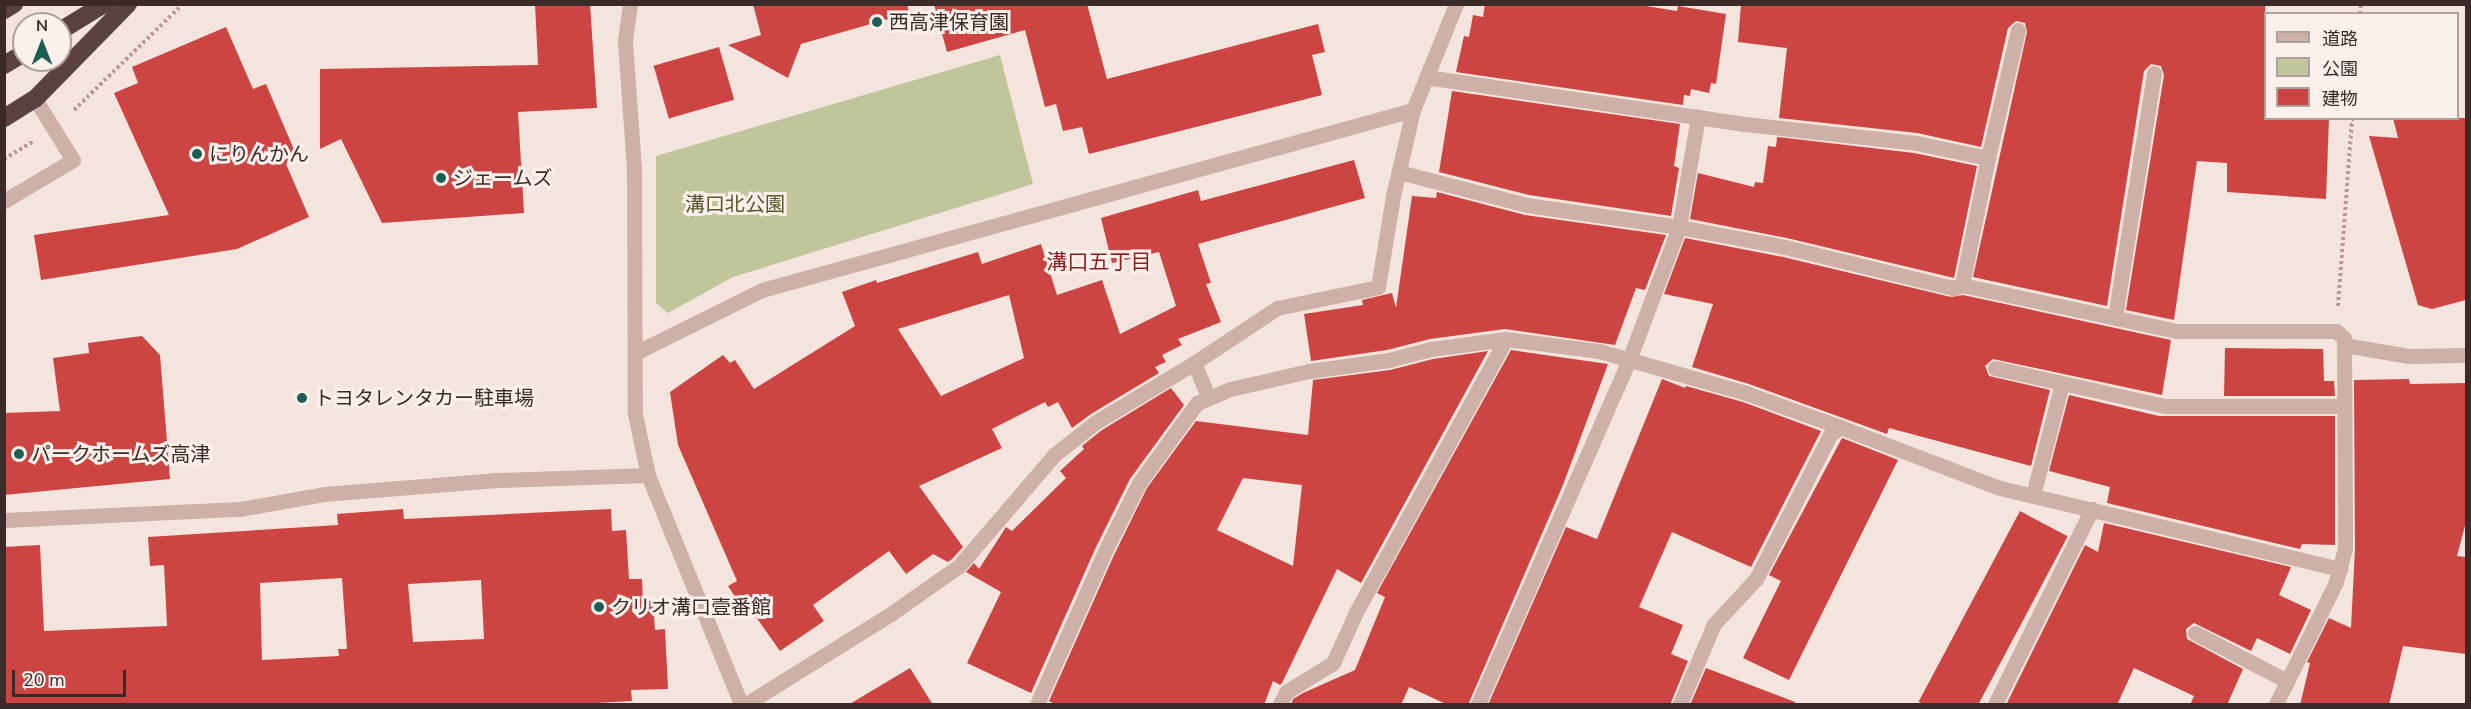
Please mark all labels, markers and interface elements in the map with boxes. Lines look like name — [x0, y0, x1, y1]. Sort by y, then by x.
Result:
place label: 西高津保育園 — [889, 10, 1009, 34]
north arrow — [12, 12, 72, 72]
legend — [2264, 12, 2459, 120]
text: N — [36, 15, 48, 37]
marker: 西高津保育園 — [870, 15, 884, 29]
text: 道路 — [2322, 27, 2358, 51]
text: 公園 — [2322, 57, 2358, 81]
text: 建物 — [2322, 87, 2358, 111]
place label: にりんかん — [209, 142, 309, 166]
marker: にりんかん — [190, 147, 204, 161]
place label: ジェームズ — [453, 166, 553, 190]
marker: ジェームズ — [434, 171, 448, 185]
park label: 溝口北公園 — [685, 192, 785, 216]
district label: 溝口五丁目 — [1047, 249, 1151, 275]
place label: トヨタレンタカー駐車場 — [314, 386, 534, 410]
marker: トヨタレンタカー駐車場 — [295, 391, 309, 405]
place label: パークホームズ高津 — [31, 442, 211, 466]
marker: パークホームズ高津 — [12, 447, 26, 461]
place label: クリオ溝口壹番館 — [611, 595, 771, 619]
marker: クリオ溝口壹番館 — [592, 600, 606, 614]
scale bar — [15, 658, 129, 696]
text: 20 m — [23, 668, 65, 692]

